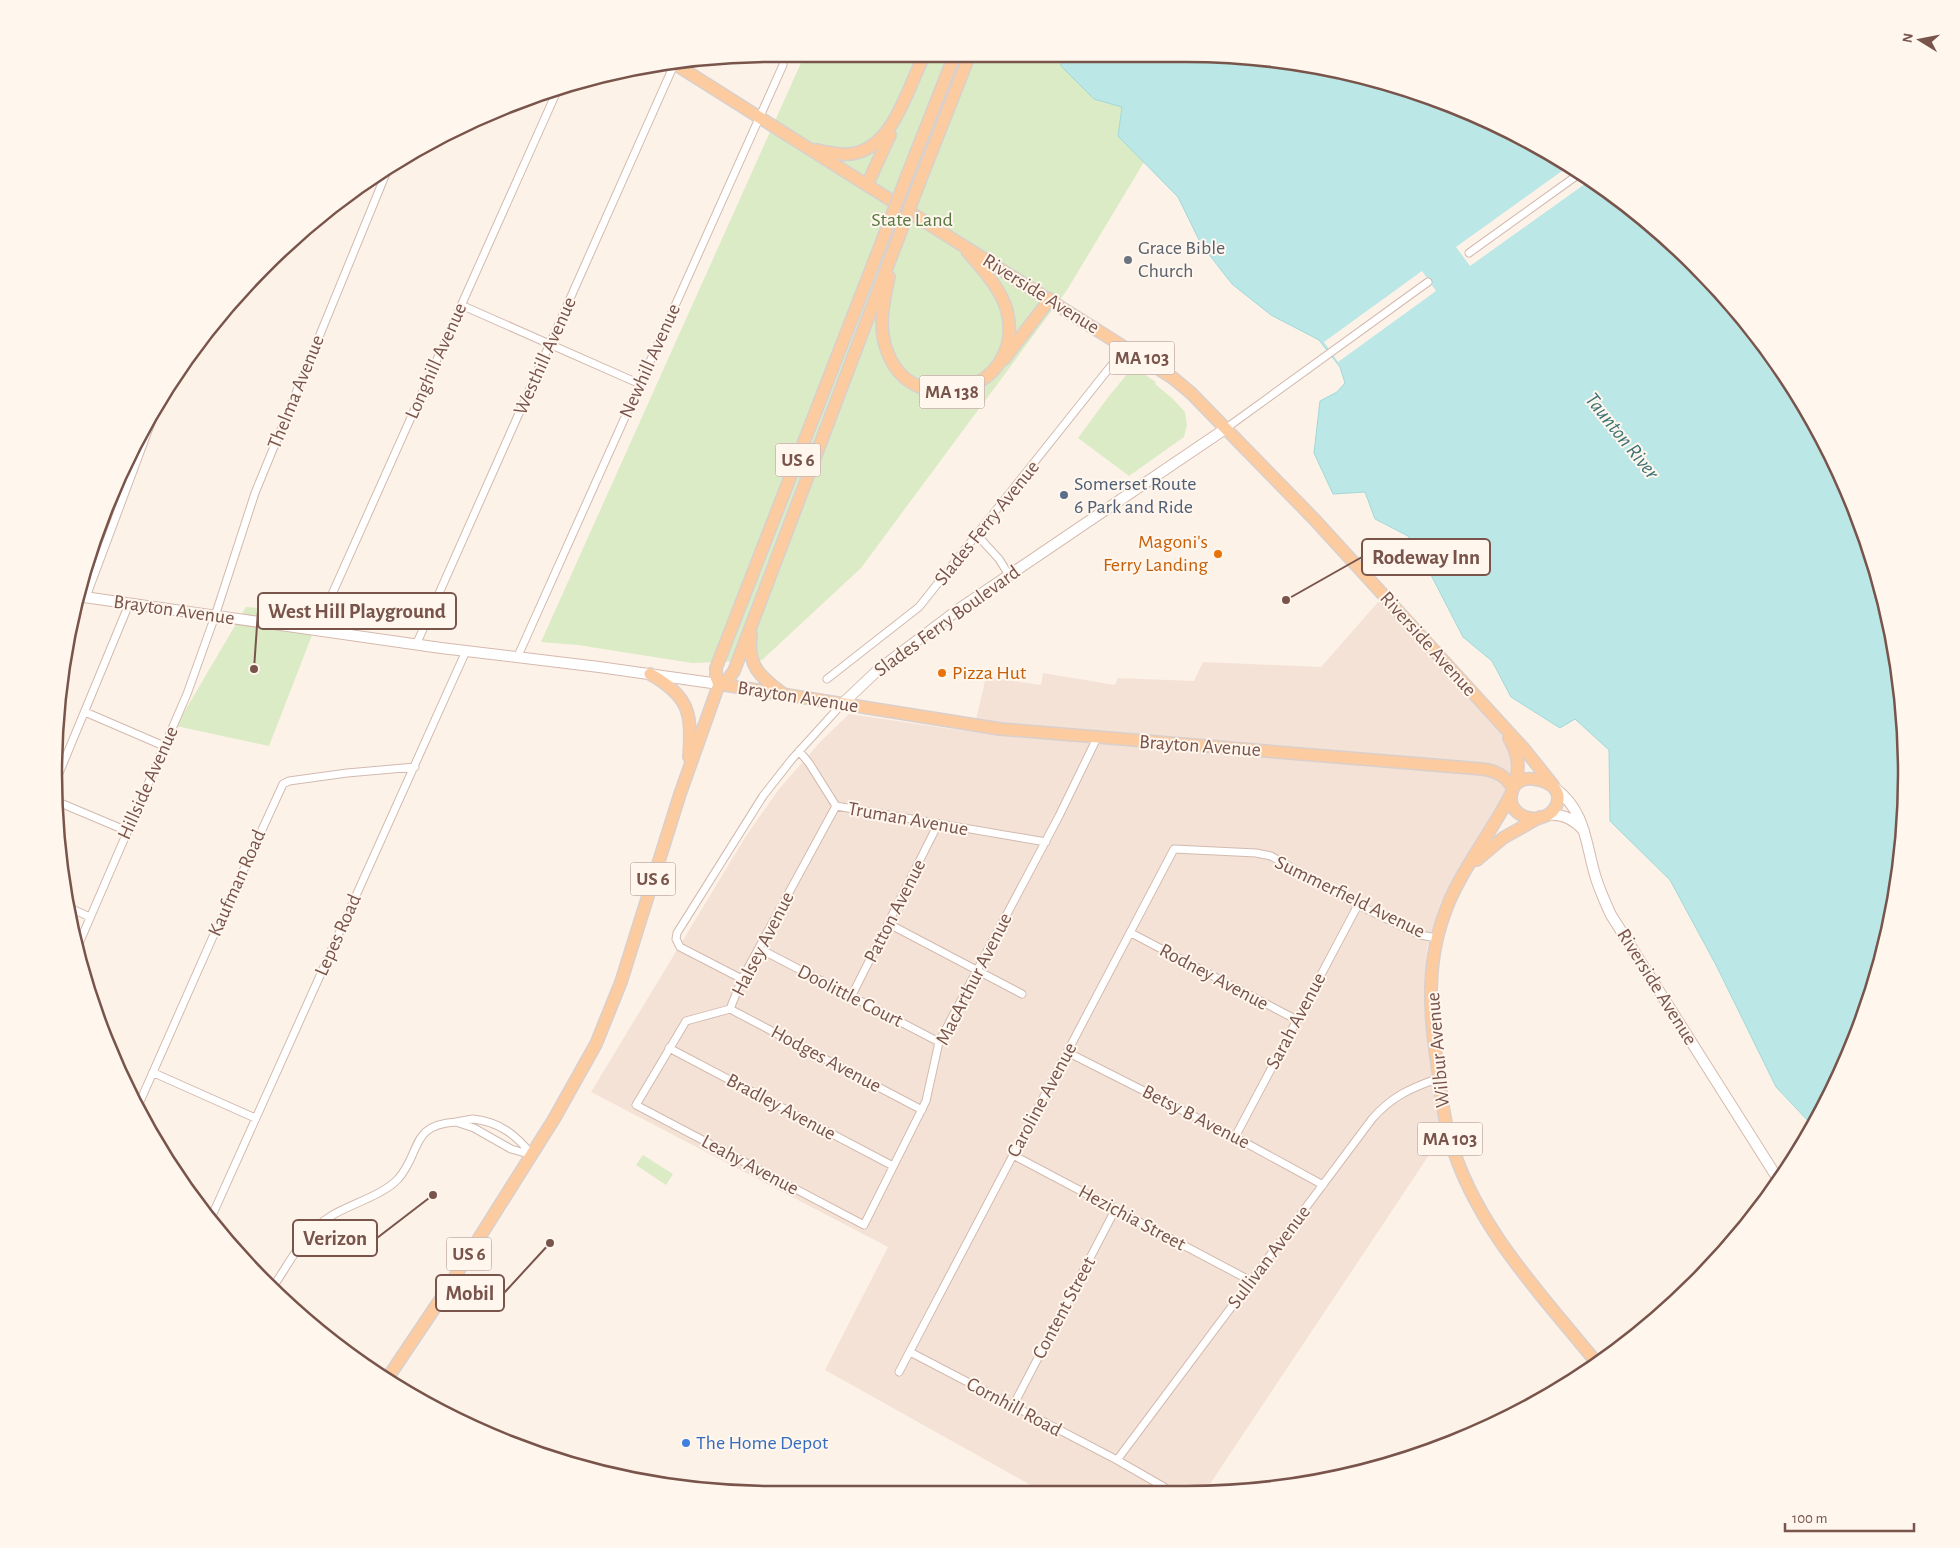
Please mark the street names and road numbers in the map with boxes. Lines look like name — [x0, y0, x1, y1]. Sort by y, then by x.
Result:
street label: Riverside Avenue — [979, 250, 1103, 338]
street label: Westhill Avenue — [510, 294, 580, 418]
street label: Longhill Avenue — [402, 300, 470, 422]
street label: Newhill Avenue — [616, 301, 684, 421]
street label: Thelma Avenue — [264, 332, 328, 452]
road number: MA 103 — [1110, 342, 1174, 374]
road number: MA 138 — [920, 376, 984, 408]
road number: US 6 — [776, 444, 820, 476]
street label: Slades Ferry Avenue — [931, 457, 1043, 589]
street label: Slades Ferry Boulevard — [871, 562, 1023, 680]
street label: Riverside Avenue — [1376, 588, 1480, 700]
street label: Brayton Avenue — [112, 592, 236, 628]
street label: Brayton Avenue — [736, 678, 860, 716]
street label: Hillside Avenue — [114, 723, 182, 843]
street label: Brayton Avenue — [1138, 732, 1262, 760]
street label: Truman Avenue — [846, 799, 970, 839]
street label: Kaufman Road — [205, 827, 269, 939]
street label: Summerfield Avenue — [1272, 852, 1428, 942]
street label: Patton Avenue — [860, 856, 930, 966]
road number: US 6 — [630, 862, 676, 896]
street label: Halsey Avenue — [728, 889, 798, 999]
street label: Lepes Road — [311, 891, 365, 979]
street label: MacArthur Avenue — [932, 910, 1016, 1048]
street label: Riverside Avenue — [1613, 925, 1701, 1049]
street label: Rodney Avenue — [1156, 940, 1272, 1014]
street label: Doolittle Court — [794, 961, 906, 1031]
street label: Sarah Avenue — [1262, 970, 1330, 1072]
street label: Wilbur Avenue — [1423, 991, 1453, 1109]
street label: Hodges Avenue — [768, 1022, 884, 1096]
street label: Caroline Avenue — [1003, 1039, 1081, 1161]
street label: Bradley Avenue — [723, 1070, 839, 1144]
street label: Betsy B Avenue — [1139, 1081, 1253, 1153]
road number: MA 103 — [1418, 1122, 1482, 1156]
street label: Leahy Avenue — [698, 1131, 802, 1199]
street label: Hezichia Street — [1075, 1181, 1189, 1255]
street label: Sullivan Avenue — [1224, 1202, 1314, 1312]
road number: US 6 — [446, 1238, 492, 1270]
street label: Content Street — [1029, 1253, 1099, 1362]
street label: Cornhill Road — [963, 1374, 1065, 1440]

